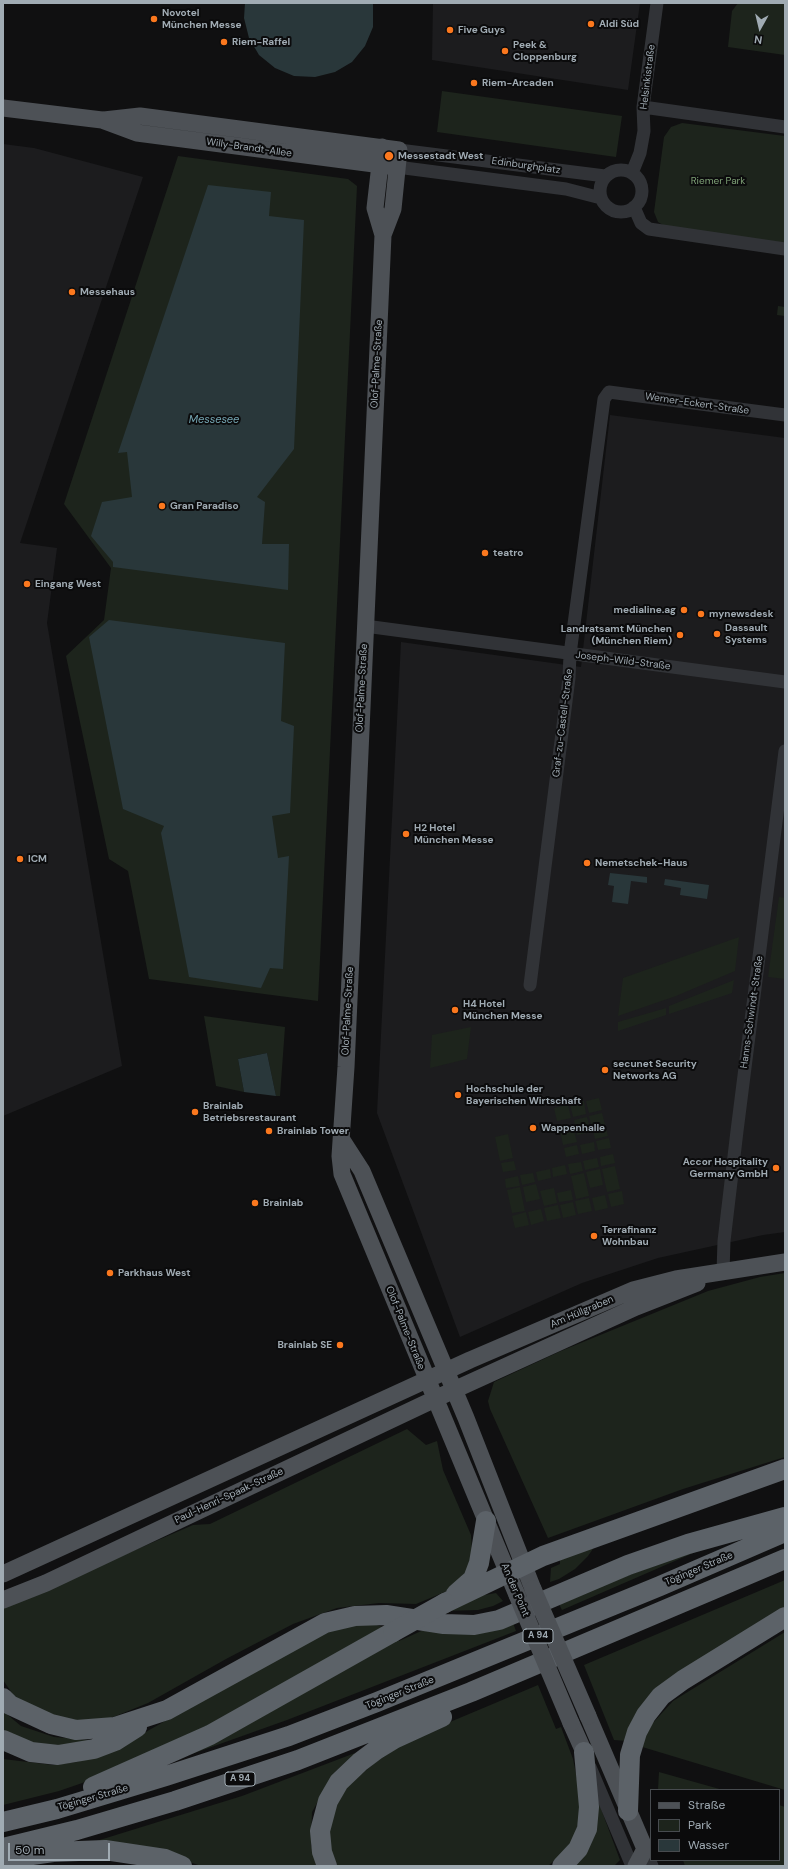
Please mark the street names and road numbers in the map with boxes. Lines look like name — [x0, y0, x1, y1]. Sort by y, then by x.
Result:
street label: Helsinkistraße — [638, 44, 658, 110]
street label: Willy-Brandt-Allee — [205, 136, 293, 160]
street label: Edinburghplatz — [491, 155, 561, 177]
street label: Olof-Palme-Straße — [369, 319, 385, 409]
street label: Werner-Eckert-Straße — [644, 391, 750, 417]
street label: Olof-Palme-Straße — [354, 643, 370, 733]
street label: Joseph-Wild-Straße — [575, 649, 671, 673]
street label: Graf-zu-Castell-Straße — [550, 668, 576, 778]
street label: Hanns-Schwindt-Straße — [738, 955, 766, 1069]
street label: Olof-Palme-Straße — [340, 966, 356, 1056]
street label: Olof-Palme-Straße — [383, 1285, 427, 1371]
street label: Am Hüllgraben — [549, 1293, 615, 1331]
street label: Paul-Henri-Spaak-Straße — [173, 1466, 285, 1526]
street label: Töginger Straße — [663, 1549, 735, 1589]
street label: An der Point — [498, 1561, 532, 1619]
road number: A 94 — [523, 1629, 553, 1643]
street label: Töginger Straße — [364, 1674, 436, 1712]
road number: A 94 — [225, 1772, 255, 1786]
street label: Töginger Straße — [56, 1782, 130, 1814]

